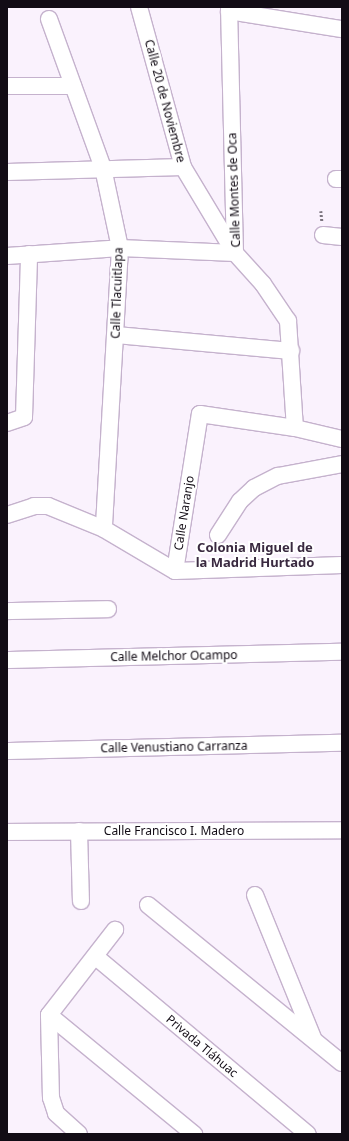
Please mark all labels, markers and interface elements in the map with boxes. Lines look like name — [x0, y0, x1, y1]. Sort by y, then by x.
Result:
street label: Calle 20 de Noviembre — [142, 38, 188, 164]
street label: Calle Montes de Oca — [225, 132, 243, 248]
street label: Calle Tlacuitlapa — [108, 247, 126, 339]
street label: Calle Naranjo — [171, 475, 197, 551]
district label: Colonia Miguel de la Madrid Hurtado — [196, 540, 314, 571]
street label: Calle Melchor Ocampo — [110, 648, 238, 664]
street label: Calle Venustiano Carranza — [100, 739, 248, 755]
street label: Calle Francisco I. Madero — [104, 824, 244, 838]
street label: Privada Tláhuac — [163, 1012, 241, 1080]

